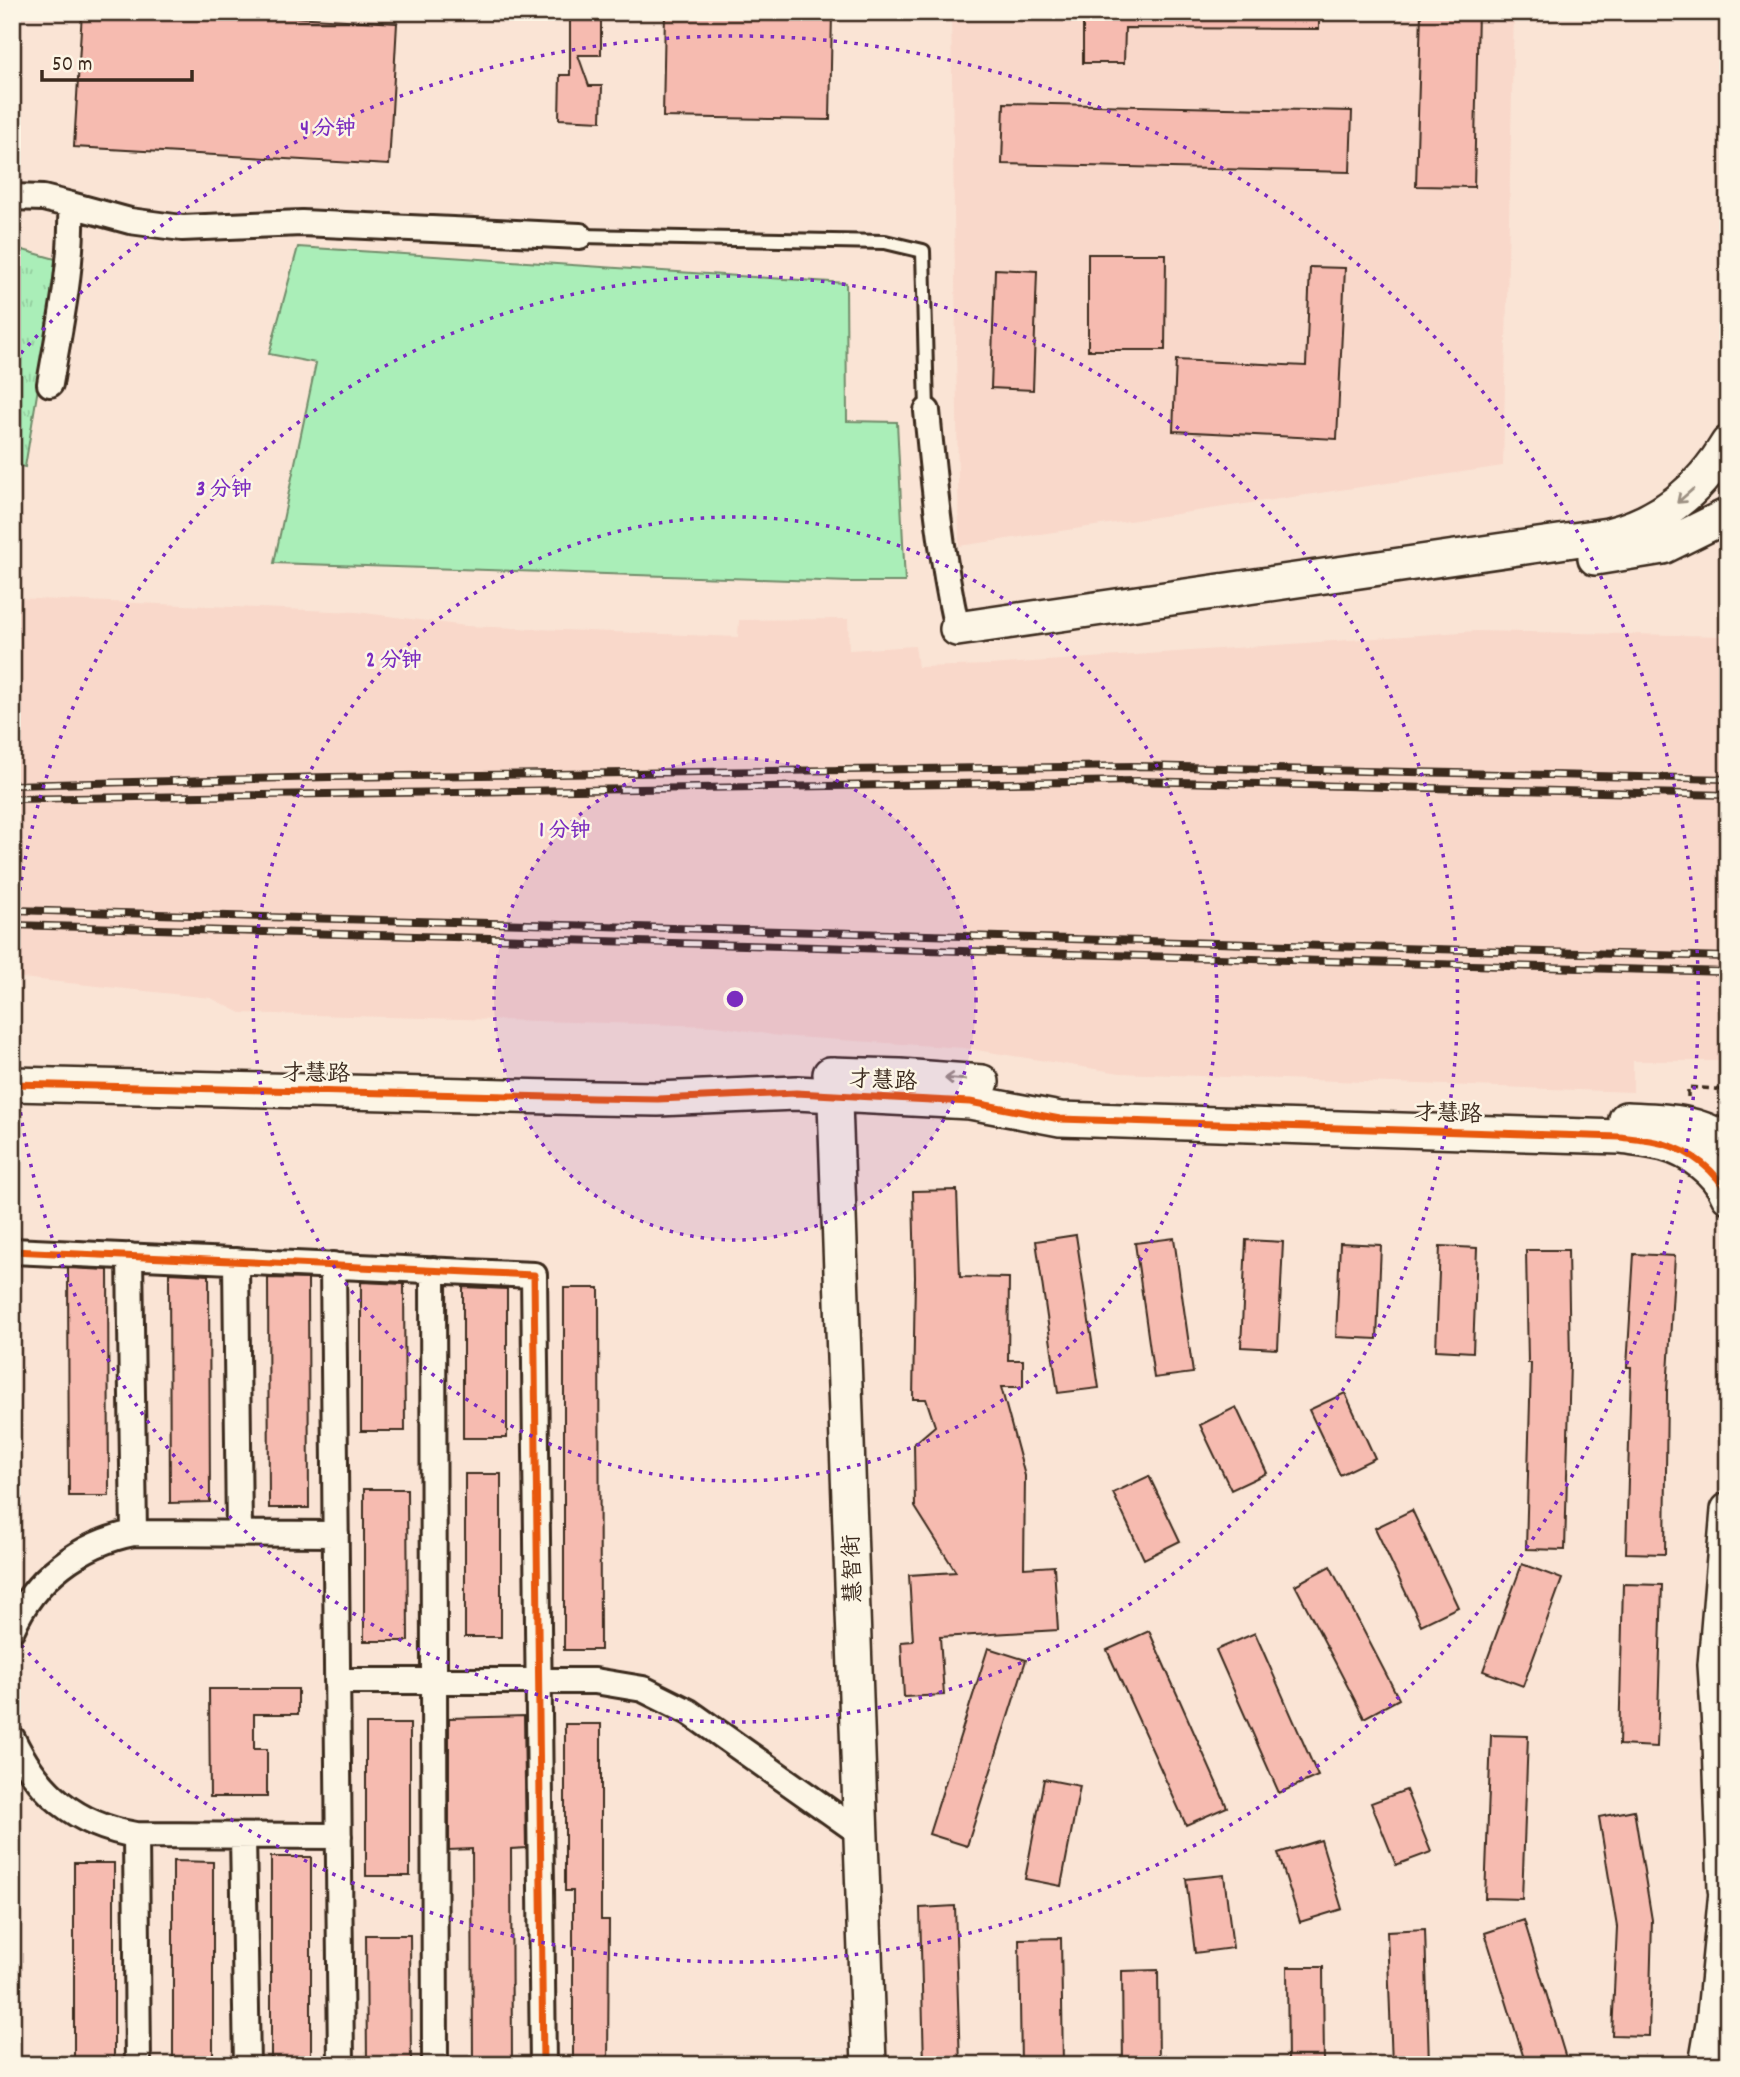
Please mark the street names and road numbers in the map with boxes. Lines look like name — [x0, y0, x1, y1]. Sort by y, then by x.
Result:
street label: 才慧路 — [281, 1058, 351, 1093]
street label: 才慧路 — [848, 1064, 918, 1101]
street label: 才慧路 — [1413, 1098, 1483, 1133]
street label: 慧智街 — [837, 1534, 872, 1604]

